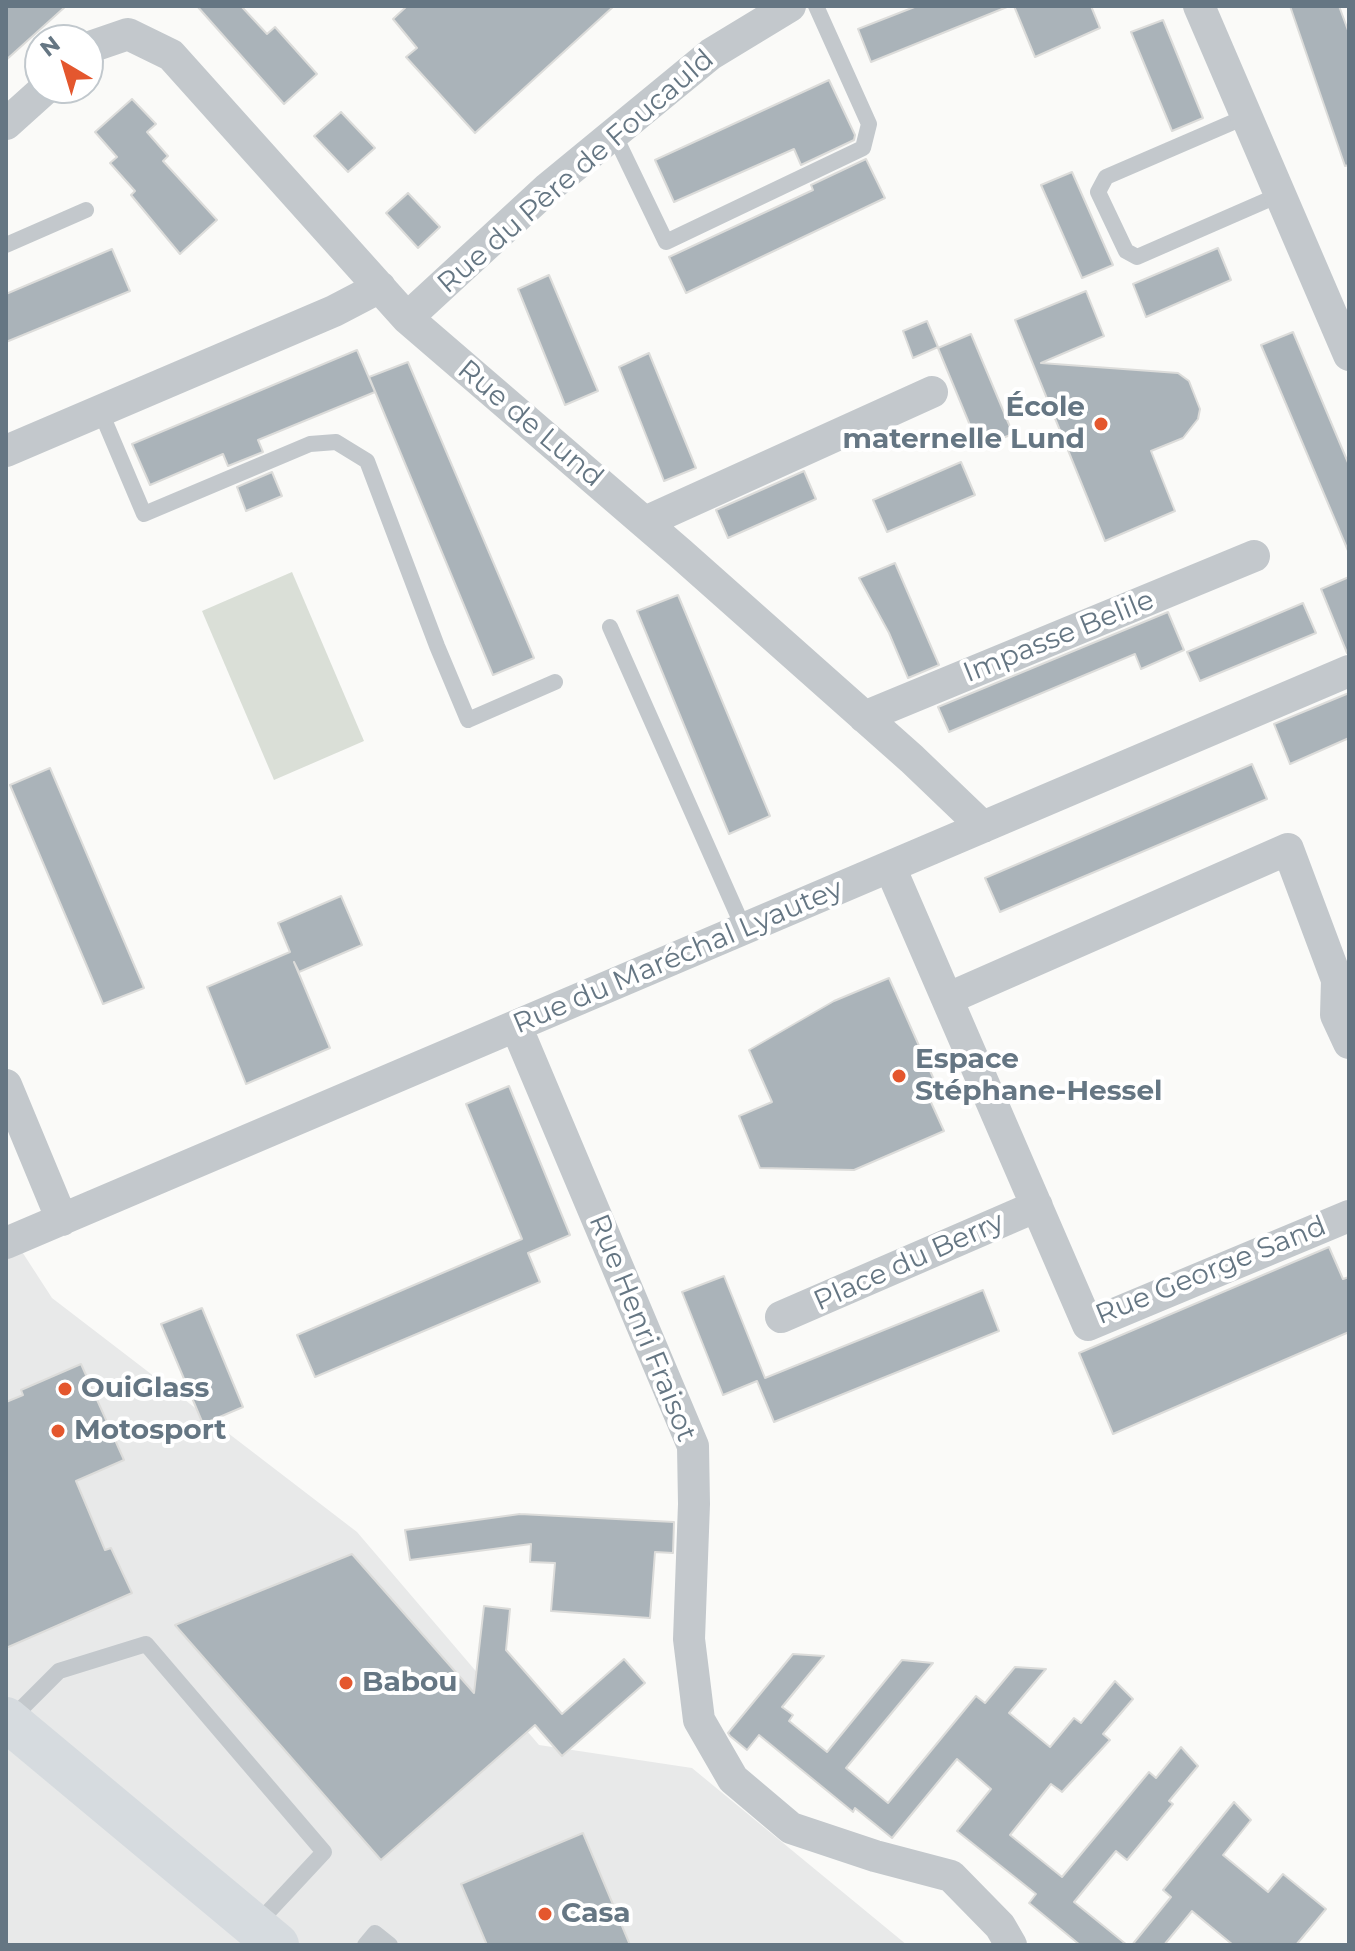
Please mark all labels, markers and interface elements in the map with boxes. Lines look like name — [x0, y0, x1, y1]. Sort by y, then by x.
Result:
north arrow — [24, 24, 104, 104]
text: N — [35, 30, 65, 62]
street label: Rue du Père de Foucauld — [431, 43, 721, 301]
street label: Rue de Lund — [450, 353, 610, 495]
place label: École maternelle Lund — [843, 391, 1085, 457]
marker: École maternelle Lund — [1092, 415, 1110, 433]
street label: Impasse Belile — [959, 583, 1159, 691]
street label: Rue du Maréchal Lyautey — [508, 872, 848, 1042]
place label: Espace Stéphane-Hessel — [915, 1043, 1163, 1109]
marker: Espace Stéphane-Hessel — [890, 1067, 908, 1085]
street label: Place du Berry — [809, 1205, 1009, 1319]
street label: Rue George Sand — [1091, 1209, 1331, 1333]
street label: Rue Henri Fraisot — [581, 1210, 703, 1446]
place label: OuiGlass — [81, 1372, 209, 1406]
marker: OuiGlass — [56, 1380, 74, 1398]
place label: Motosport — [74, 1414, 226, 1448]
marker: Motosport — [49, 1422, 67, 1440]
place label: Babou — [362, 1666, 458, 1700]
marker: Babou — [337, 1674, 355, 1692]
place label: Casa — [561, 1897, 631, 1931]
marker: Casa — [536, 1905, 554, 1923]

